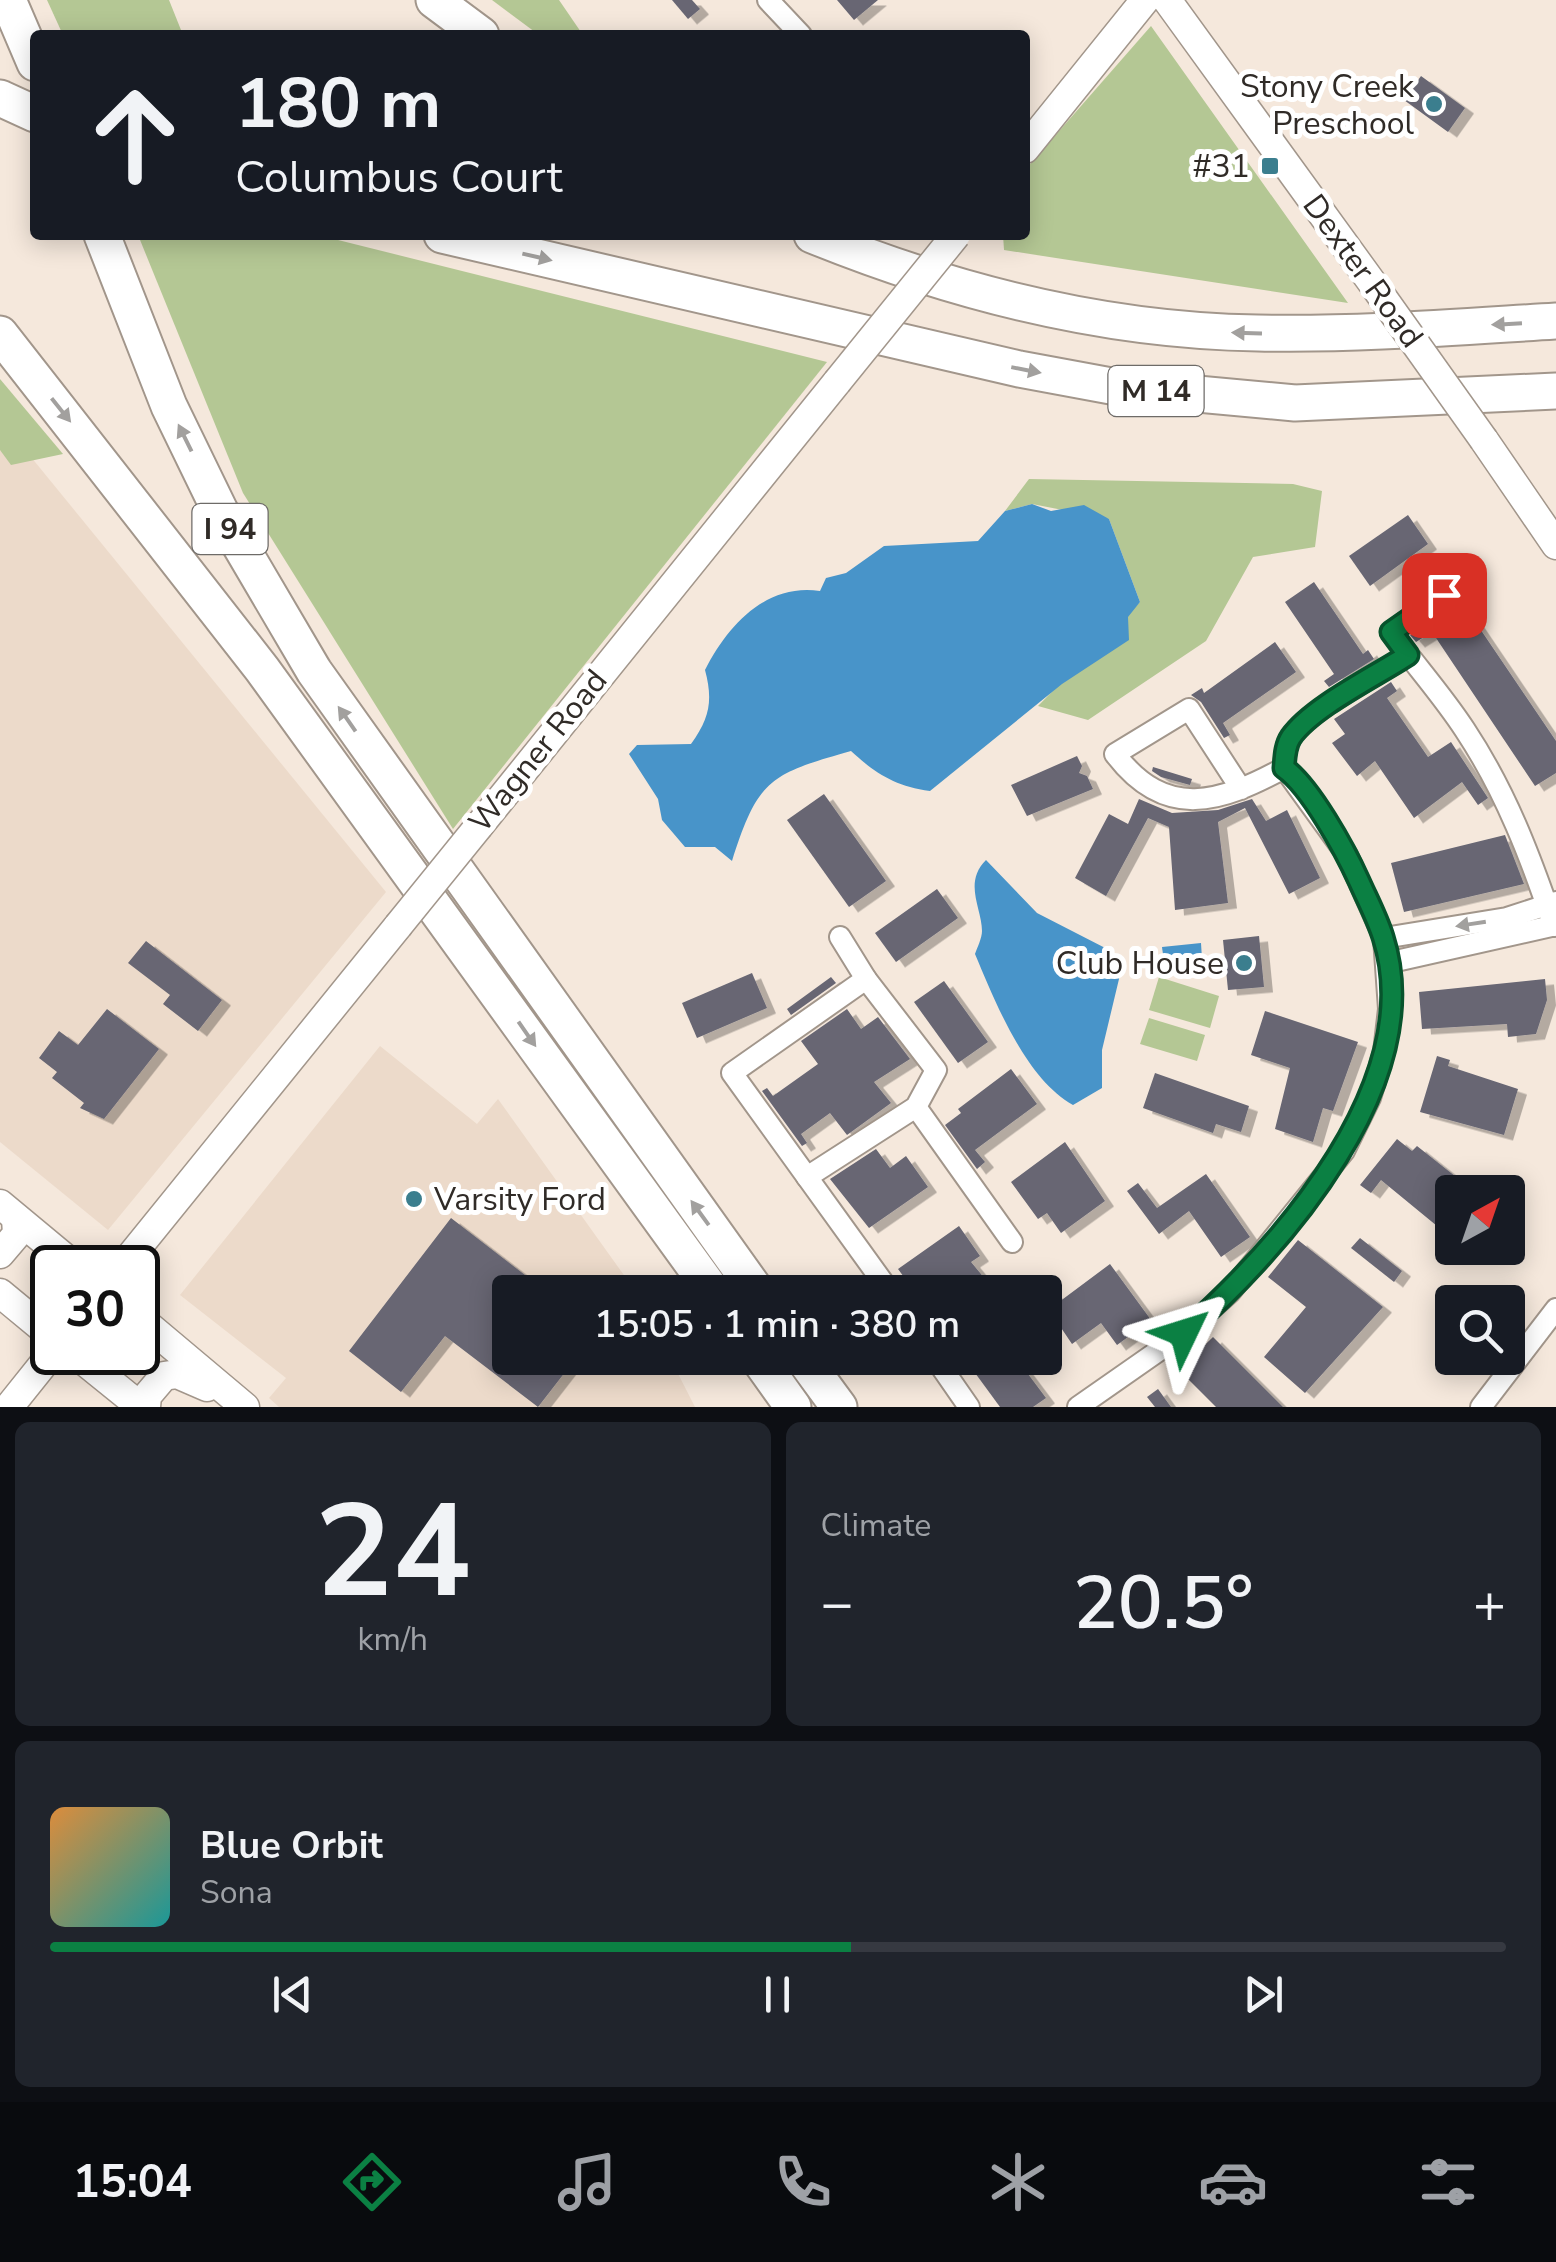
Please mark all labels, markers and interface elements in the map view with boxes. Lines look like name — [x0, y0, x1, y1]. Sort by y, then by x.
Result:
text: 180 m — [235, 56, 441, 152]
place label: Stony Creek Preschool — [1240, 65, 1415, 145]
icon: ahead — [70, 70, 200, 200]
marker: Stony Creek Preschool — [1423, 93, 1445, 115]
place label: #31 — [1192, 145, 1250, 188]
text: Columbus Court — [235, 147, 563, 208]
marker: #31 — [1259, 155, 1281, 177]
street label: Dexter Road — [1293, 186, 1433, 356]
one-way arrow — [522, 250, 553, 265]
one-way arrow — [1491, 316, 1523, 332]
one-way arrow — [1230, 324, 1262, 340]
one-way arrow — [1011, 363, 1042, 379]
road number: M 14 — [1108, 366, 1204, 416]
one-way arrow — [50, 397, 71, 422]
one-way arrow — [177, 423, 194, 452]
road number: I 94 — [192, 504, 268, 554]
pin — [1402, 553, 1487, 638]
icon: arrive — [1417, 568, 1472, 623]
street label: Wagner Road — [459, 660, 617, 842]
one-way arrow — [338, 706, 357, 733]
one-way arrow — [1454, 916, 1486, 932]
place label: Club House — [1056, 942, 1224, 985]
marker: Club House — [1233, 952, 1255, 974]
one-way arrow — [516, 1021, 536, 1047]
north arrow — [1435, 1175, 1525, 1265]
map controls — [1435, 1175, 1525, 1375]
place label: Varsity Ford — [433, 1178, 606, 1221]
marker: Varsity Ford — [403, 1188, 425, 1210]
one-way arrow — [691, 1200, 710, 1226]
speed limit sign: 30 — [30, 1245, 160, 1375]
position arrow — [1132, 1281, 1236, 1385]
button: search — [1435, 1285, 1525, 1375]
text: 15:05 · 1 min · 380 m — [594, 1299, 960, 1350]
text: 24 — [315, 1464, 471, 1641]
text: Climate — [821, 1504, 931, 1547]
text: 20.5° — [1073, 1552, 1254, 1654]
text: − — [821, 1566, 854, 1641]
text: + — [1473, 1566, 1506, 1641]
text: km/h — [357, 1618, 428, 1661]
text: Blue Orbit — [200, 1820, 383, 1871]
text: Sona — [200, 1871, 273, 1914]
icon: previous — [265, 1967, 320, 2022]
icon: pause — [750, 1967, 805, 2022]
icon: next — [1236, 1967, 1291, 2022]
icon: directions — [337, 2147, 407, 2217]
icon: music — [552, 2147, 622, 2217]
icon: phone — [768, 2147, 838, 2217]
icon: climate — [983, 2147, 1053, 2217]
icon: car — [1198, 2147, 1268, 2217]
icon: filters — [1413, 2147, 1483, 2217]
text: 15:04 — [73, 2152, 192, 2213]

